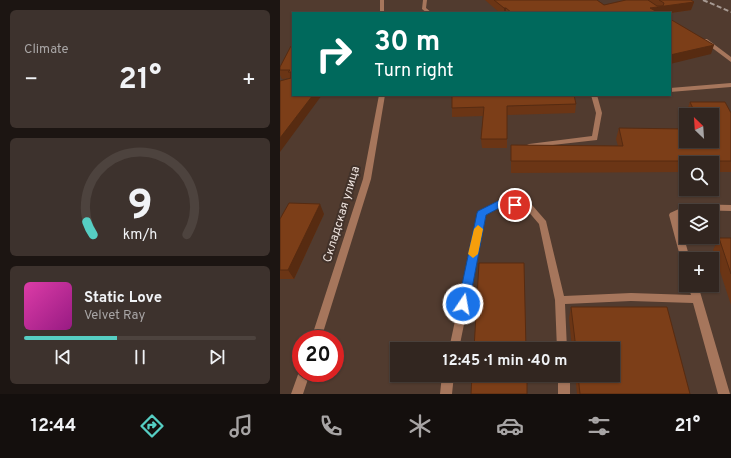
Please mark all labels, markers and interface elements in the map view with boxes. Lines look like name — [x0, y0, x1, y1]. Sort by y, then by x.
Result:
text: 30 m — [374, 25, 440, 61]
icon: right — [308, 28, 360, 80]
text: Climate — [24, 42, 69, 58]
text: Turn right — [374, 60, 454, 83]
text: 21° — [119, 62, 161, 99]
text: − — [24, 67, 38, 94]
text: + — [242, 67, 256, 94]
north arrow — [679, 108, 719, 148]
map controls — [679, 108, 719, 292]
button: search — [679, 156, 719, 196]
street label: Складская улица — [320, 164, 364, 264]
text: 9 — [127, 181, 153, 234]
pin — [498, 188, 532, 222]
icon: arrive — [504, 194, 526, 216]
button: layers — [679, 204, 719, 244]
text: km/h — [123, 226, 157, 244]
button: + — [679, 252, 719, 292]
position arrow — [442, 283, 484, 325]
text: Static Love — [84, 289, 162, 308]
text: Velvet Ray — [84, 308, 145, 324]
speed limit sign: 20 — [292, 330, 344, 382]
icon: previous — [52, 346, 74, 368]
icon: pause — [129, 346, 151, 368]
icon: next — [206, 346, 228, 368]
text: 12:45 · 1 min · 40 m — [442, 352, 568, 371]
icon: directions — [138, 412, 166, 440]
icon: music — [227, 412, 255, 440]
icon: phone — [317, 412, 345, 440]
icon: climate — [406, 412, 434, 440]
icon: car — [496, 412, 524, 440]
icon: filters — [585, 412, 613, 440]
text: 12:44 — [31, 415, 76, 438]
text: 21° — [675, 415, 700, 438]

